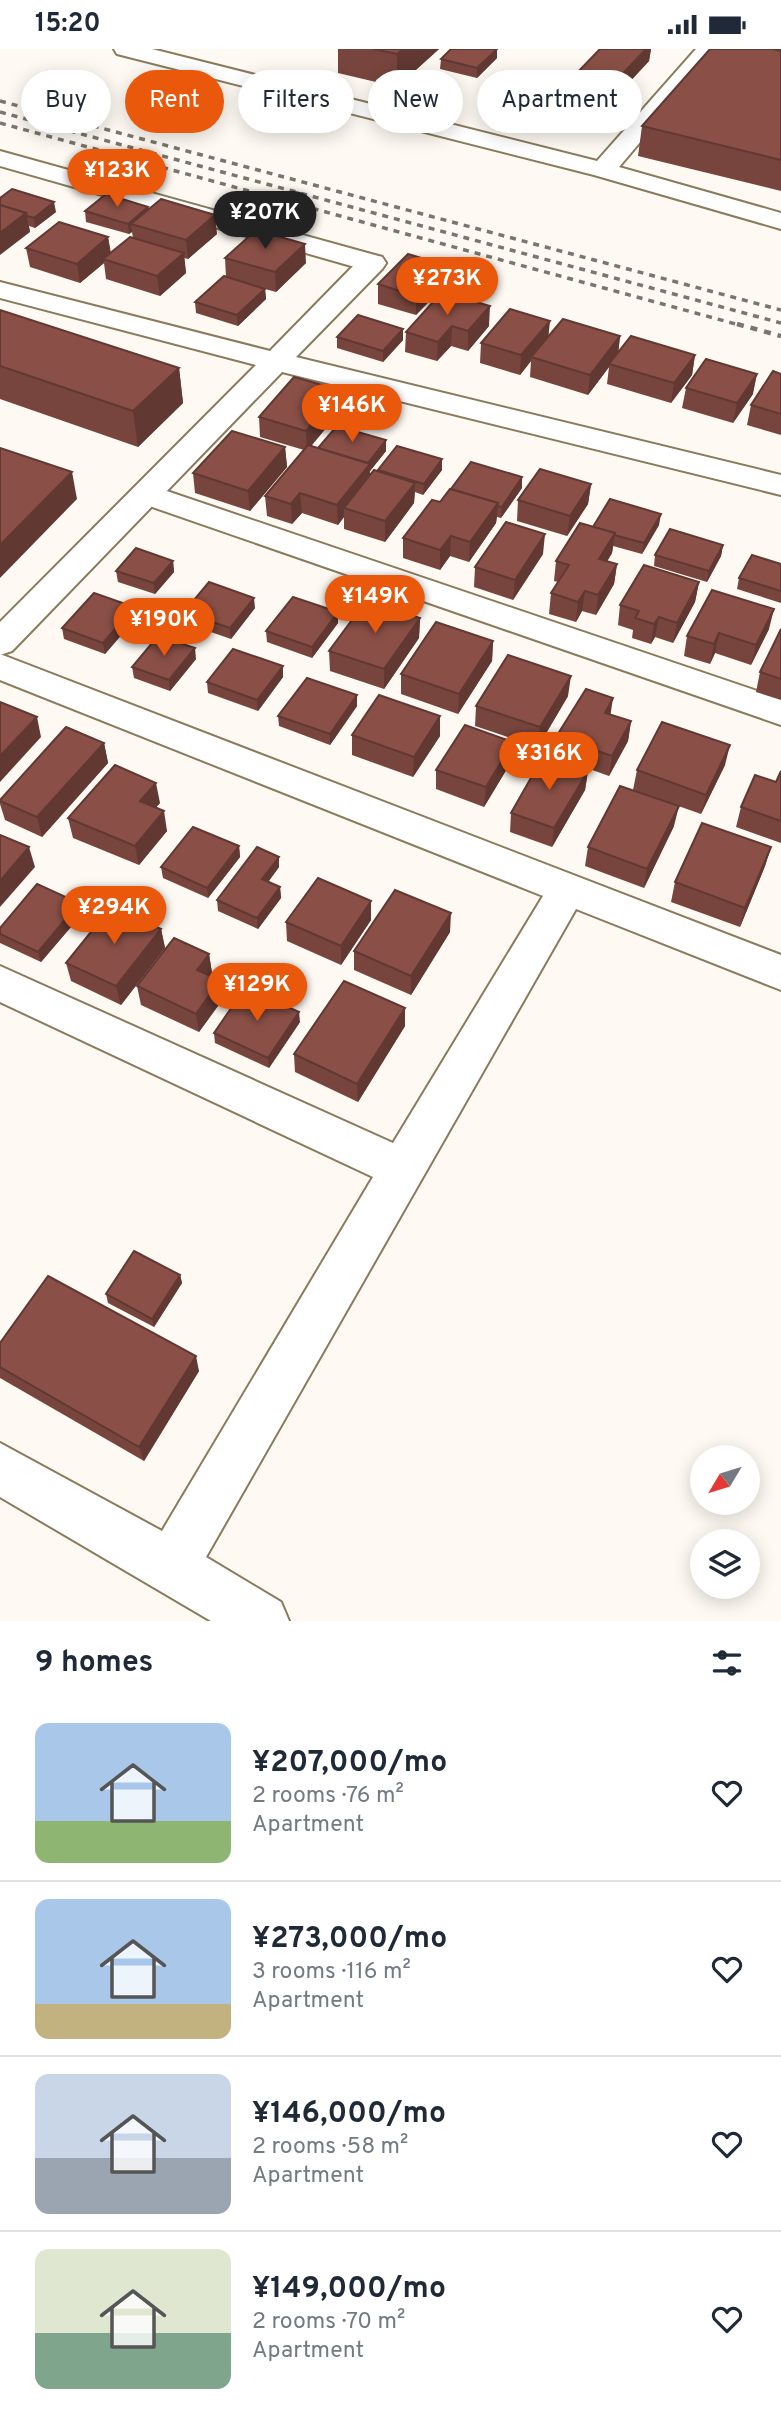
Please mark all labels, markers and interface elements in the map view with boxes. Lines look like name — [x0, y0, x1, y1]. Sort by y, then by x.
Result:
text: 15:20 — [35, 8, 101, 41]
chip: Buy — [21, 70, 111, 133]
chip: Rent — [125, 70, 224, 133]
chip: Filters — [238, 70, 354, 133]
chip: New — [368, 70, 463, 133]
chip: Apartment — [477, 70, 642, 133]
pin: ¥123K — [68, 149, 166, 209]
text: ¥123K — [83, 157, 151, 186]
pin: ¥207K — [216, 191, 314, 251]
text: ¥207K — [229, 199, 301, 228]
pin: ¥273K — [398, 257, 496, 317]
text: ¥273K — [412, 265, 482, 294]
pin: ¥146K — [303, 385, 401, 444]
text: ¥146K — [318, 392, 386, 421]
pin: ¥149K — [326, 575, 424, 635]
text: ¥149K — [341, 583, 409, 612]
pin: ¥190K — [115, 599, 213, 658]
text: ¥190K — [130, 606, 198, 635]
pin: ¥316K — [500, 733, 598, 792]
text: ¥316K — [515, 740, 583, 769]
pin: ¥294K — [65, 887, 163, 946]
text: ¥294K — [77, 894, 151, 923]
pin: ¥129K — [208, 963, 306, 1023]
text: ¥129K — [223, 971, 291, 1000]
north arrow — [690, 1445, 760, 1515]
map controls — [690, 1445, 760, 1599]
button: layers — [690, 1529, 760, 1599]
icon: filters — [708, 1644, 746, 1682]
text: 9 homes — [35, 1645, 153, 1682]
text: ¥207,000/mo — [252, 1745, 447, 1782]
icon: home — [91, 1751, 175, 1835]
icon: heart — [708, 1774, 746, 1812]
text: 2 rooms · 76 m² — [252, 1782, 404, 1811]
text: Apartment — [252, 1811, 364, 1840]
text: ¥273,000/mo — [252, 1921, 447, 1958]
icon: home — [91, 1927, 175, 2011]
icon: heart — [708, 1950, 746, 1988]
text: 3 rooms · 116 m² — [252, 1958, 411, 1987]
text: Apartment — [252, 1987, 364, 2016]
text: ¥146,000/mo — [252, 2096, 446, 2133]
icon: home — [91, 2102, 175, 2186]
icon: heart — [708, 2125, 746, 2163]
text: 2 rooms · 58 m² — [252, 2133, 408, 2162]
text: Apartment — [252, 2162, 364, 2191]
text: ¥149,000/mo — [252, 2271, 446, 2308]
icon: home — [91, 2277, 175, 2361]
icon: heart — [708, 2300, 746, 2338]
text: 2 rooms · 70 m² — [252, 2308, 405, 2337]
text: Apartment — [252, 2337, 364, 2366]

